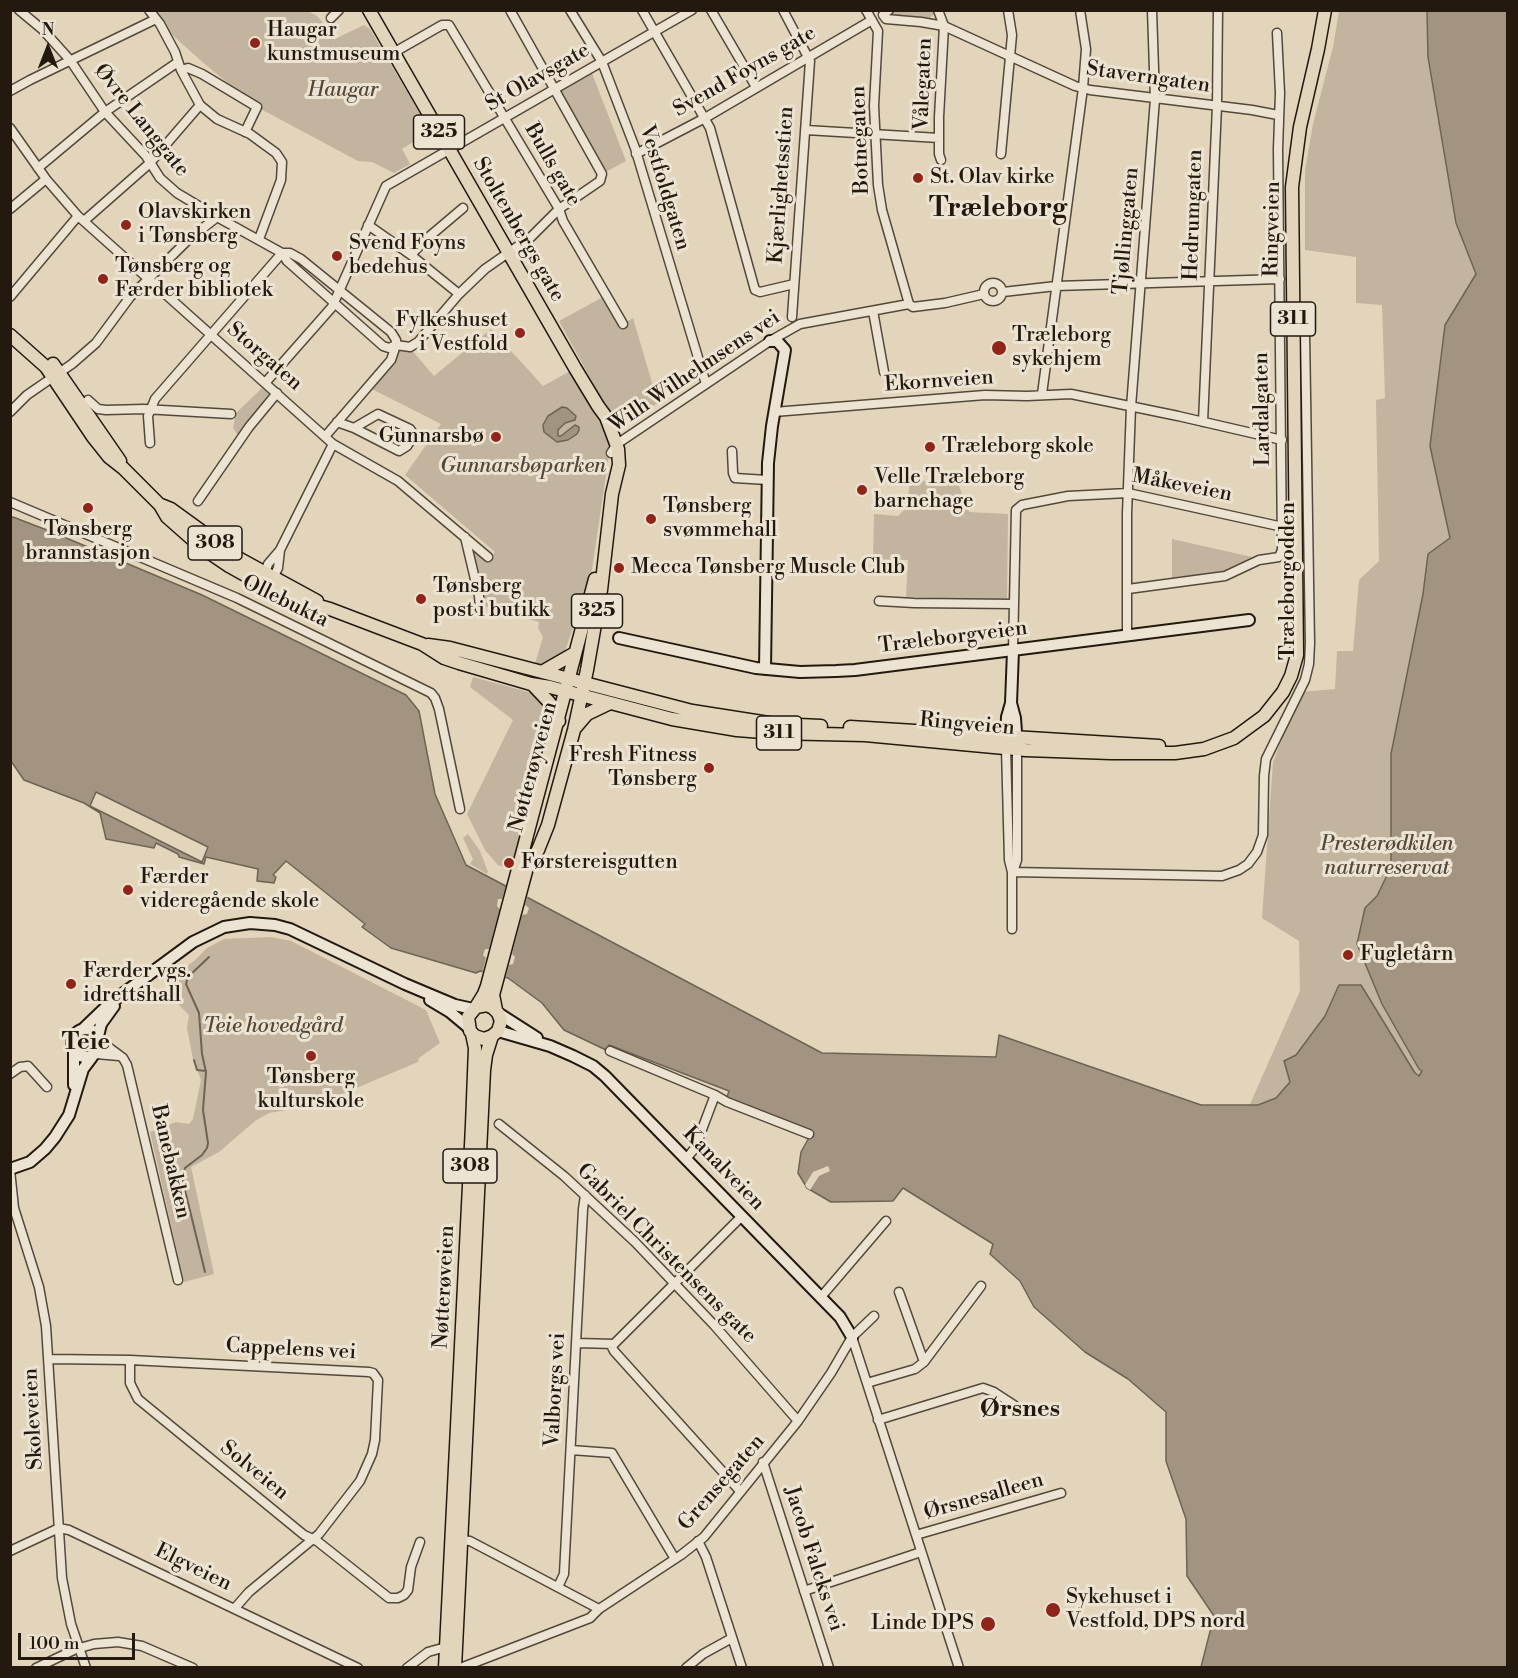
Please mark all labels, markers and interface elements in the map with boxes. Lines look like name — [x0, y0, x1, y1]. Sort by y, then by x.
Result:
north arrow — [18, 18, 78, 78]
place label: Haugar kunstmuseum — [267, 18, 400, 68]
text: N — [42, 20, 54, 40]
street label: Svend Foyns gate — [669, 21, 821, 123]
marker: Haugar kunstmuseum — [248, 36, 262, 50]
street label: Vålegaten — [910, 37, 938, 131]
street label: St Olavsgate — [481, 38, 595, 118]
street label: Staverngaten — [1084, 57, 1212, 99]
street label: Øvre Langgate — [88, 60, 194, 182]
park label: Haugar — [308, 78, 378, 104]
street label: Botnegaten — [847, 85, 875, 195]
street label: Kjærlighetsstien — [764, 106, 800, 264]
road number: 325 — [414, 115, 464, 149]
street label: Bulls gate — [518, 119, 586, 211]
street label: Vestfoldgaten — [633, 122, 695, 254]
street label: Hedrumgaten — [1179, 149, 1209, 281]
street label: Stoltenbergs gate — [466, 153, 570, 307]
place label: St. Olav kirke — [930, 165, 1055, 191]
street label: Tjøllinggaten — [1109, 166, 1145, 296]
marker: St. Olav kirke — [911, 171, 925, 185]
street label: Ringveien — [1260, 181, 1286, 277]
district label: Træleborg — [929, 194, 1067, 226]
place label: Olavskirken i Tønsberg — [138, 200, 251, 250]
marker: Olavskirken i Tønsberg — [119, 218, 133, 232]
place label: Svend Foyns bedehus — [349, 231, 466, 281]
marker: Svend Foyns bedehus — [330, 249, 344, 263]
place label: Tønsberg og Færder bibliotek — [115, 254, 273, 304]
marker: Tønsberg og Færder bibliotek — [96, 272, 110, 286]
road number: 311 — [1270, 302, 1316, 336]
street label: Wilh Wilhelmsens vei — [605, 305, 785, 439]
place label: Fylkeshuset i Vestfold — [395, 308, 508, 358]
street label: Storgaten — [221, 317, 307, 397]
place label: Træleborg sykehjem — [1012, 323, 1111, 373]
marker: Fylkeshuset i Vestfold — [513, 326, 527, 340]
marker: Træleborg sykehjem — [990, 339, 1008, 357]
street label: Lardalgaten — [1249, 352, 1277, 466]
street label: Ekornveien — [883, 366, 995, 398]
place label: Gunnarsbø — [379, 424, 484, 450]
marker: Gunnarsbø — [489, 430, 503, 444]
place label: Træleborg skole — [942, 434, 1094, 460]
marker: Træleborg skole — [923, 440, 937, 454]
park label: Gunnarsbøparken — [440, 454, 606, 480]
street label: Måkeveien — [1130, 464, 1234, 508]
place label: Velle Træleborg barnehage — [874, 465, 1024, 515]
marker: Velle Træleborg barnehage — [855, 483, 869, 497]
place label: Tønsberg svømmehall — [663, 494, 777, 544]
marker: Tønsberg brannstasjon — [81, 501, 95, 515]
street label: Træleborgodden — [1276, 502, 1302, 660]
marker: Tønsberg svømmehall — [644, 512, 658, 526]
place label: Tønsberg brannstasjon — [26, 517, 150, 567]
road number: 308 — [188, 526, 242, 560]
place label: Mecca Tønsberg Muscle Club — [631, 555, 905, 581]
marker: Mecca Tønsberg Muscle Club — [612, 561, 626, 575]
street label: Ollebukta — [238, 570, 332, 634]
place label: Tønsberg post i butikk — [433, 574, 550, 624]
marker: Tønsberg post i butikk — [414, 592, 428, 606]
road number: 325 — [572, 594, 622, 628]
street label: Træleborgveien — [877, 616, 1029, 660]
street label: Nøtterøyveien — [504, 699, 564, 835]
street label: Ringveien — [918, 708, 1016, 742]
road number: 311 — [756, 716, 802, 750]
place label: Fresh Fitness Tønsberg — [569, 743, 697, 793]
marker: Fresh Fitness Tønsberg — [702, 761, 716, 775]
park label: Presterødkilen naturreservat — [1320, 832, 1454, 882]
place label: Førstereisgutten — [521, 850, 678, 876]
marker: Førstereisgutten — [502, 856, 516, 870]
place label: Færder videregående skole — [140, 865, 319, 915]
marker: Færder videregående skole — [121, 883, 135, 897]
place label: Fugletårn — [1360, 942, 1454, 968]
marker: Fugletårn — [1341, 948, 1355, 962]
place label: Færder vgs. idrettshall — [83, 959, 191, 1009]
marker: Færder vgs. idrettshall — [64, 977, 78, 991]
park label: Teie hovedgård — [203, 1014, 343, 1040]
district label: Teie — [62, 1029, 110, 1057]
marker: Tønsberg kulturskole — [304, 1049, 318, 1063]
place label: Tønsberg kulturskole — [258, 1065, 364, 1115]
street label: Banebakken — [145, 1103, 195, 1221]
street label: Kanalveien — [677, 1122, 769, 1216]
road number: 308 — [443, 1149, 497, 1183]
street label: Gabriel Christensens gate — [571, 1159, 761, 1349]
street label: Nøtterøveien — [429, 1225, 461, 1349]
street label: Valborgs vei — [540, 1332, 572, 1448]
street label: Cappelens vei — [225, 1334, 357, 1366]
street label: Skoleveien — [19, 1367, 49, 1471]
district label: Ørsnes — [980, 1396, 1060, 1424]
street label: Grensegaten — [673, 1430, 771, 1536]
street label: Solveien — [215, 1436, 293, 1506]
street label: Ørsnesalleen — [921, 1468, 1047, 1526]
street label: Jacob Falcks vei — [778, 1483, 848, 1635]
street label: Elgveien — [150, 1539, 236, 1597]
place label: Sykehuset i Vestfold, DPS nord — [1066, 1585, 1245, 1635]
marker: Sykehuset i Vestfold, DPS nord — [1044, 1601, 1062, 1619]
place label: Linde DPS — [871, 1611, 974, 1637]
marker: Linde DPS — [979, 1615, 997, 1633]
scale bar — [21, 1621, 138, 1659]
text: 100 m — [29, 1632, 80, 1655]

